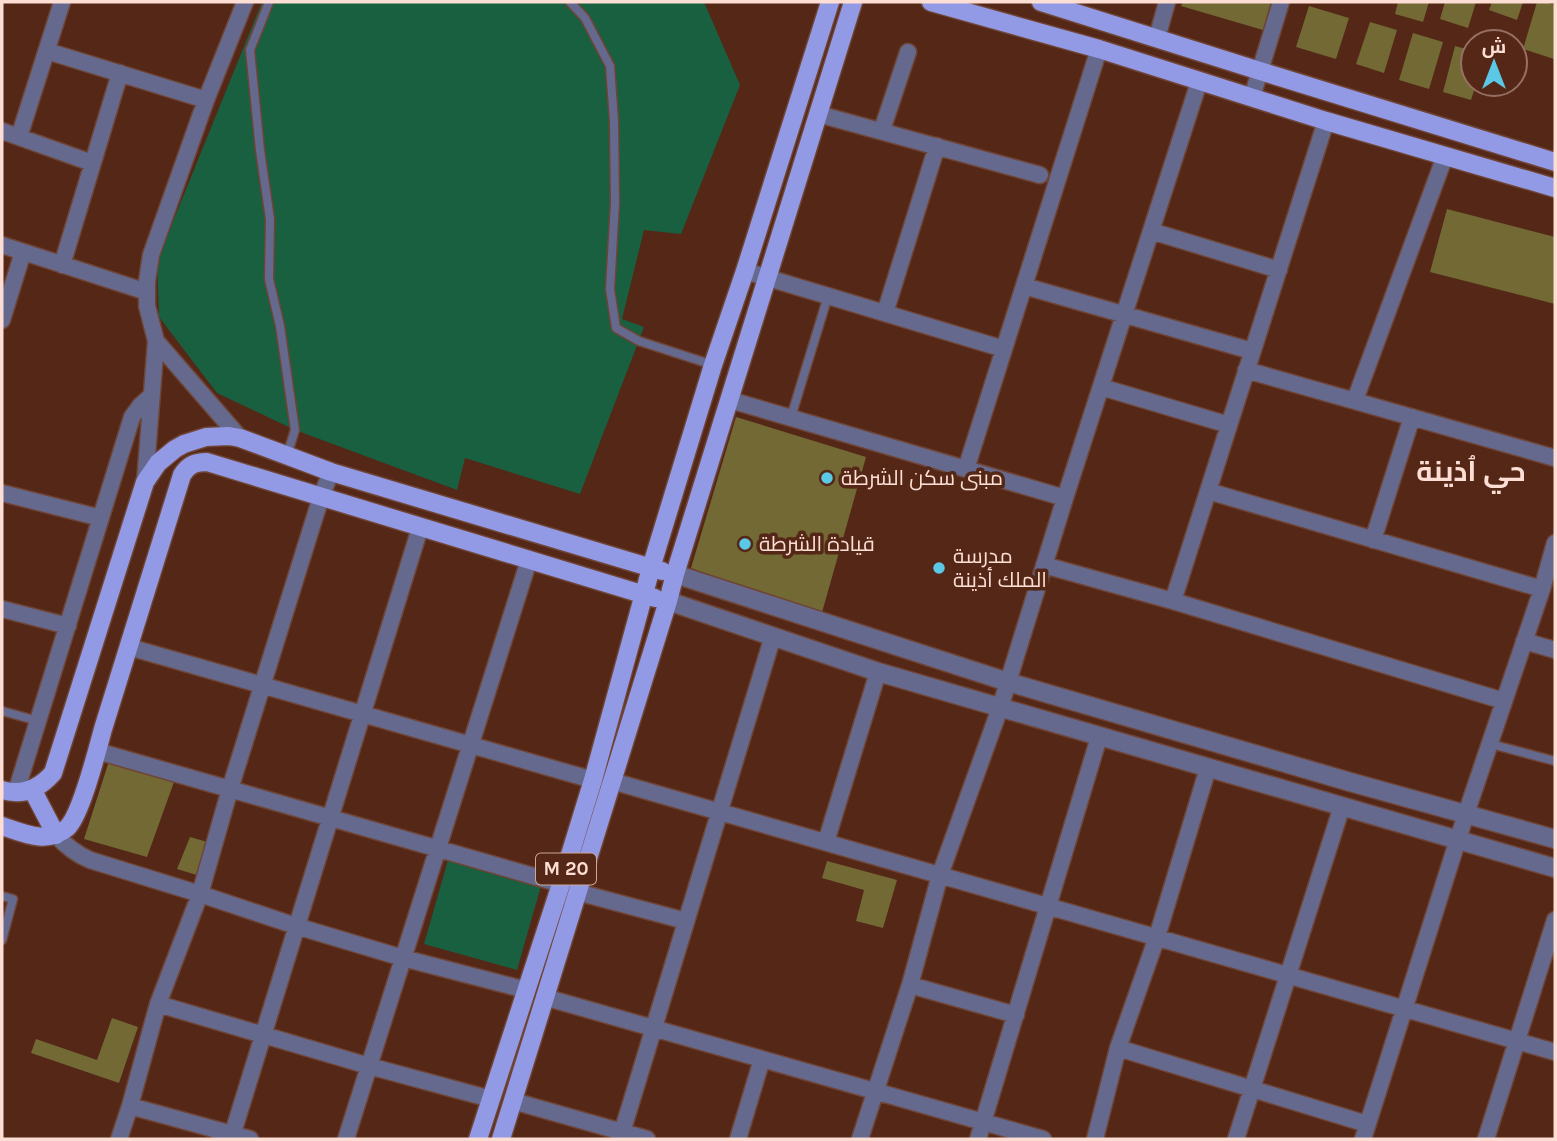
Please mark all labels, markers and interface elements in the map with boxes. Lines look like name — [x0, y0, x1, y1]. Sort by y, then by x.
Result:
north arrow — [1459, 28, 1529, 98]
text: ش — [1482, 36, 1506, 58]
district label: حي اُذينة — [1416, 454, 1526, 494]
place label: مبنى سكن الشرطة — [841, 466, 1003, 491]
marker: مبنى سكن الشرطة — [819, 470, 835, 486]
place label: قيادة الشرطة — [759, 532, 875, 556]
marker: قيادة الشرطة — [737, 536, 753, 552]
place label: مدرسة الملك أذينة — [953, 544, 1047, 592]
marker: مدرسة الملك أذينة — [931, 560, 947, 576]
road number: M 20 — [536, 854, 596, 884]

